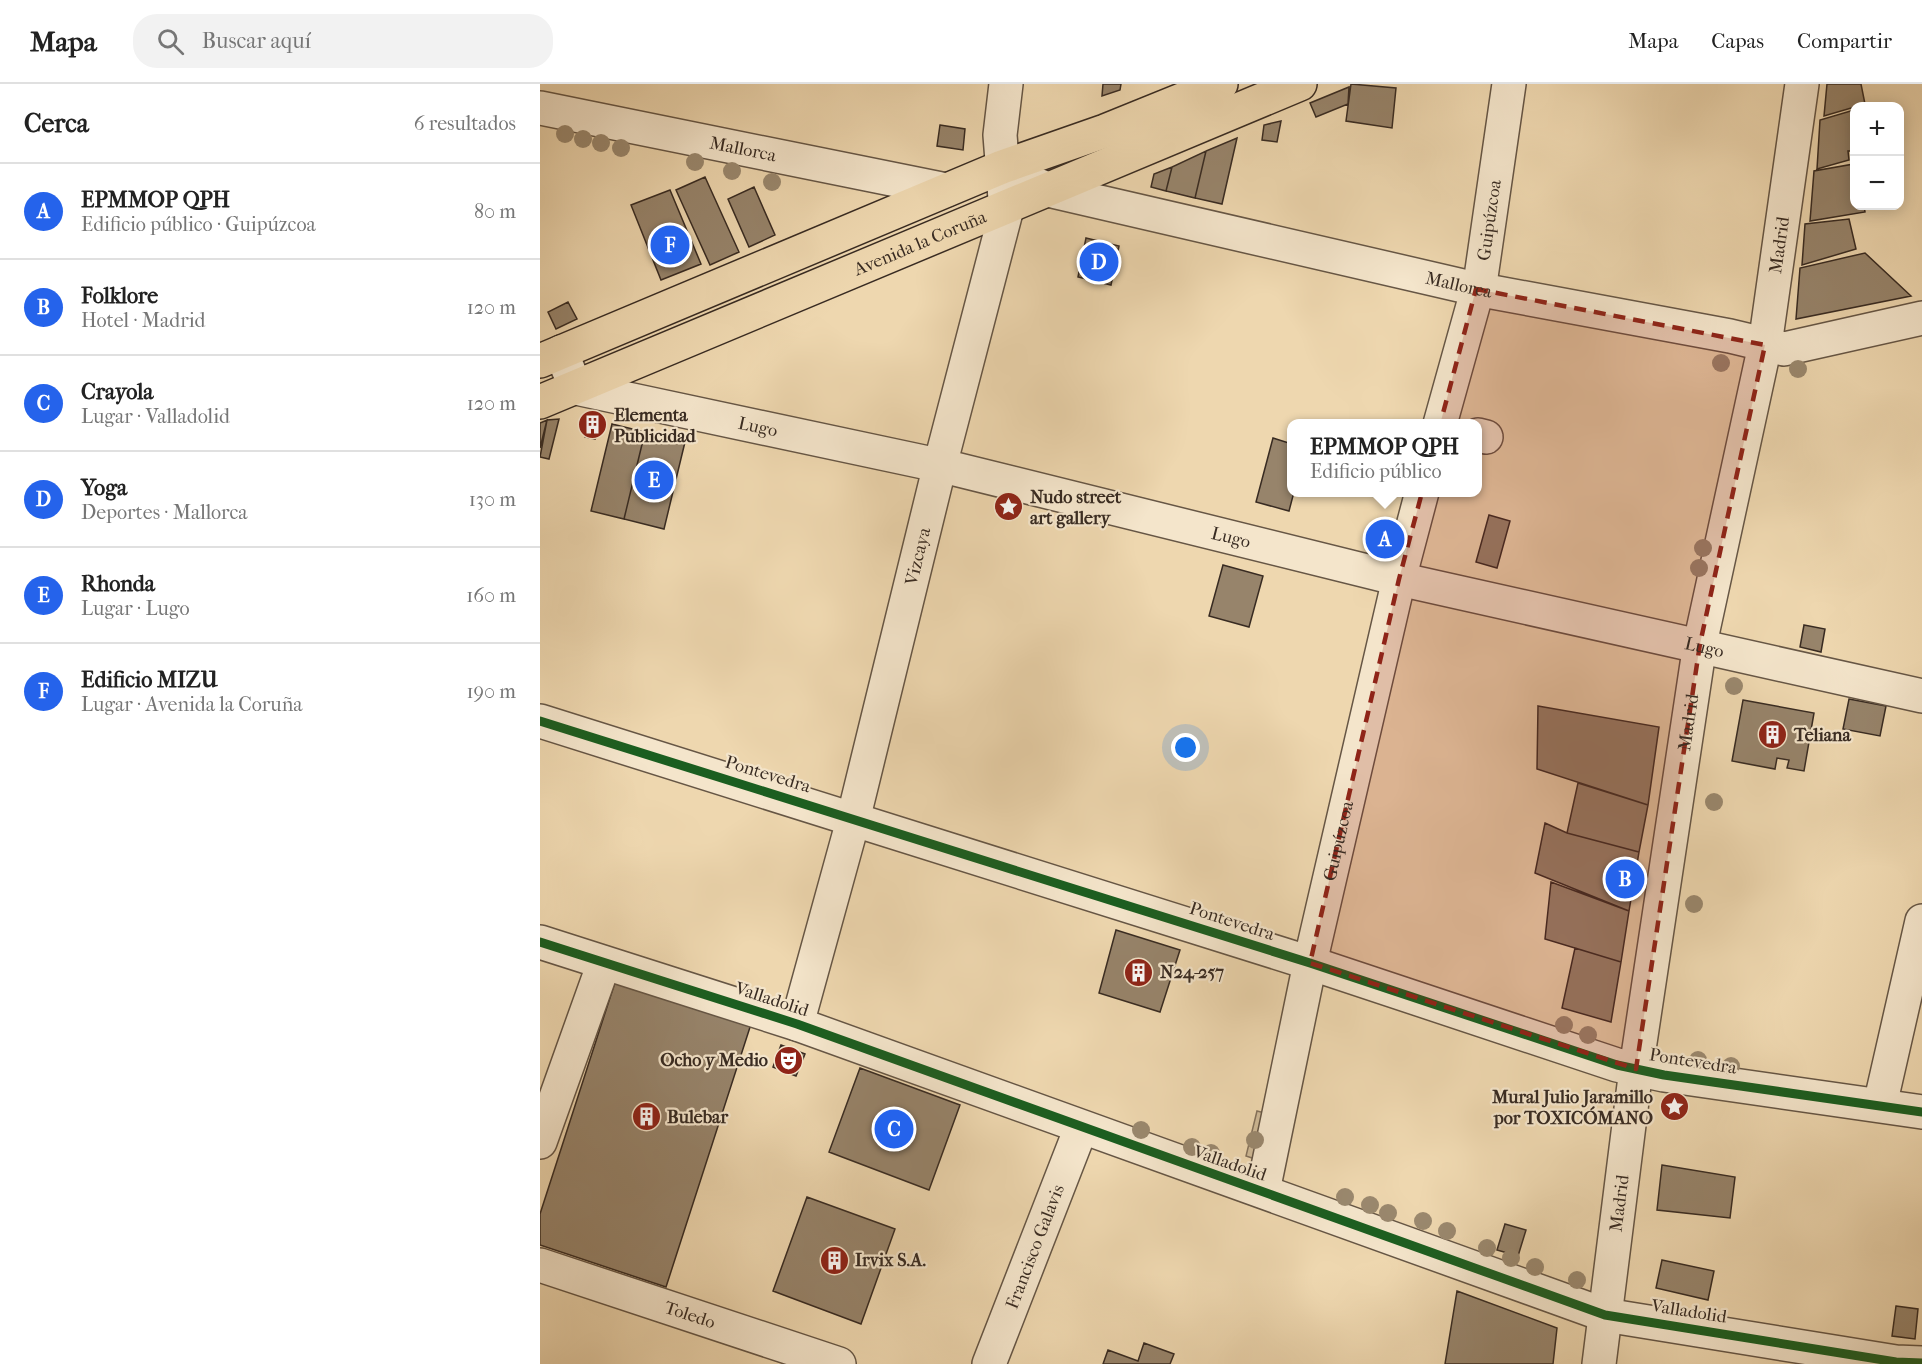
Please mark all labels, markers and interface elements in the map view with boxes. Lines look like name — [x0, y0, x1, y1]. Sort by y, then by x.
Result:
search box — [133, 14, 553, 68]
text: Mapa — [30, 25, 97, 58]
icon: search — [154, 25, 187, 58]
text: Buscar aquí — [202, 28, 311, 54]
text: Mapa — [1628, 29, 1678, 53]
text: Capas — [1711, 29, 1764, 53]
text: Compartir — [1797, 29, 1892, 53]
map controls — [1850, 102, 1904, 210]
button: + — [1850, 102, 1904, 156]
text: Cerca — [24, 108, 89, 139]
text: 6 resultados — [414, 112, 516, 135]
street label: Mallorca — [708, 132, 779, 167]
button: − — [1850, 156, 1904, 210]
street label: Guipúzcoa — [1473, 178, 1506, 262]
text: EPMMOP QPH — [81, 187, 230, 213]
text: A — [37, 200, 50, 223]
text: 80 m — [474, 200, 516, 223]
street label: Avenida la Coruña — [850, 206, 990, 281]
text: Edificio público · Guipúzcoa — [81, 213, 316, 236]
street label: Madrid — [1765, 215, 1794, 275]
pin: F — [650, 222, 690, 268]
pin: D — [1080, 240, 1118, 285]
street label: Mallorca — [1423, 268, 1494, 303]
text: Folklore — [81, 283, 158, 309]
text: B — [37, 296, 50, 319]
text: 120 m — [467, 296, 516, 319]
text: Hotel · Madrid — [81, 309, 205, 332]
text: Crayola — [81, 379, 153, 405]
text: C — [37, 392, 50, 415]
text: 120 m — [467, 392, 516, 415]
text: Lugar · Valladolid — [81, 405, 230, 428]
place label: Elementa Publicidad — [614, 405, 697, 447]
building icon: Elementa Publicidad — [577, 409, 609, 441]
street label: Lugo — [736, 413, 779, 442]
popup — [1287, 419, 1482, 497]
text: EPMMOP QPH — [1310, 434, 1459, 460]
pin: E — [634, 458, 674, 502]
text: Edificio público — [1310, 460, 1442, 483]
text: Yoga — [81, 475, 127, 501]
place label: Nudo street art gallery — [1030, 487, 1122, 529]
text: D — [36, 488, 51, 511]
text: 130 m — [469, 488, 516, 511]
place icon: Nudo street art gallery — [993, 491, 1025, 523]
text: Deportes · Mallorca — [81, 501, 248, 524]
pin: A — [1366, 516, 1404, 562]
street label: Lugo — [1209, 523, 1253, 553]
street label: Vizcaya — [901, 525, 935, 588]
text: Rhonda — [81, 571, 155, 597]
text: E — [37, 584, 50, 607]
text: 160 m — [466, 584, 516, 607]
text: Lugar · Lugo — [81, 597, 190, 620]
street label: Lugo — [1683, 633, 1726, 662]
text: Edificio MIZU — [81, 667, 218, 693]
text: F — [38, 680, 49, 703]
text: 190 m — [466, 680, 516, 703]
street label: Madrid — [1674, 692, 1703, 752]
text: Lugar · Avenida la Coruña — [81, 693, 303, 716]
building icon: Teliana — [1757, 719, 1789, 751]
place label: Teliana — [1793, 725, 1852, 746]
your location — [1171, 733, 1200, 762]
street label: Pontevedra — [723, 752, 814, 798]
street label: Guipúzcoa — [1319, 798, 1358, 883]
pin: B — [1606, 856, 1644, 902]
street label: Pontevedra — [1187, 898, 1278, 945]
building icon: N24-257 — [1123, 956, 1155, 988]
place label: N24-257 — [1160, 962, 1224, 983]
street label: Valladolid — [732, 977, 811, 1021]
theatre icon: Ocho y Medio — [773, 1044, 805, 1076]
street label: Pontevedra — [1648, 1044, 1739, 1079]
place label: Ocho y Medio — [660, 1050, 768, 1071]
place label: Mural Julio Jaramillo por TOXICÓMANO — [1491, 1087, 1653, 1129]
place icon: Mural Julio Jaramillo por TOXICÓMANO — [1658, 1091, 1690, 1123]
building icon: Bulebar — [630, 1101, 662, 1133]
pin: C — [874, 1106, 914, 1152]
place label: Bulebar — [667, 1107, 728, 1128]
street label: Valladolid — [1190, 1141, 1269, 1186]
street label: Madrid — [1606, 1173, 1634, 1233]
street label: Francisco Galavis — [1001, 1181, 1069, 1312]
building icon: Irvix S.A. — [818, 1244, 850, 1276]
place label: Irvix S.A. — [855, 1250, 926, 1271]
street label: Valladolid — [1649, 1295, 1728, 1328]
street label: Toledo — [662, 1297, 718, 1333]

